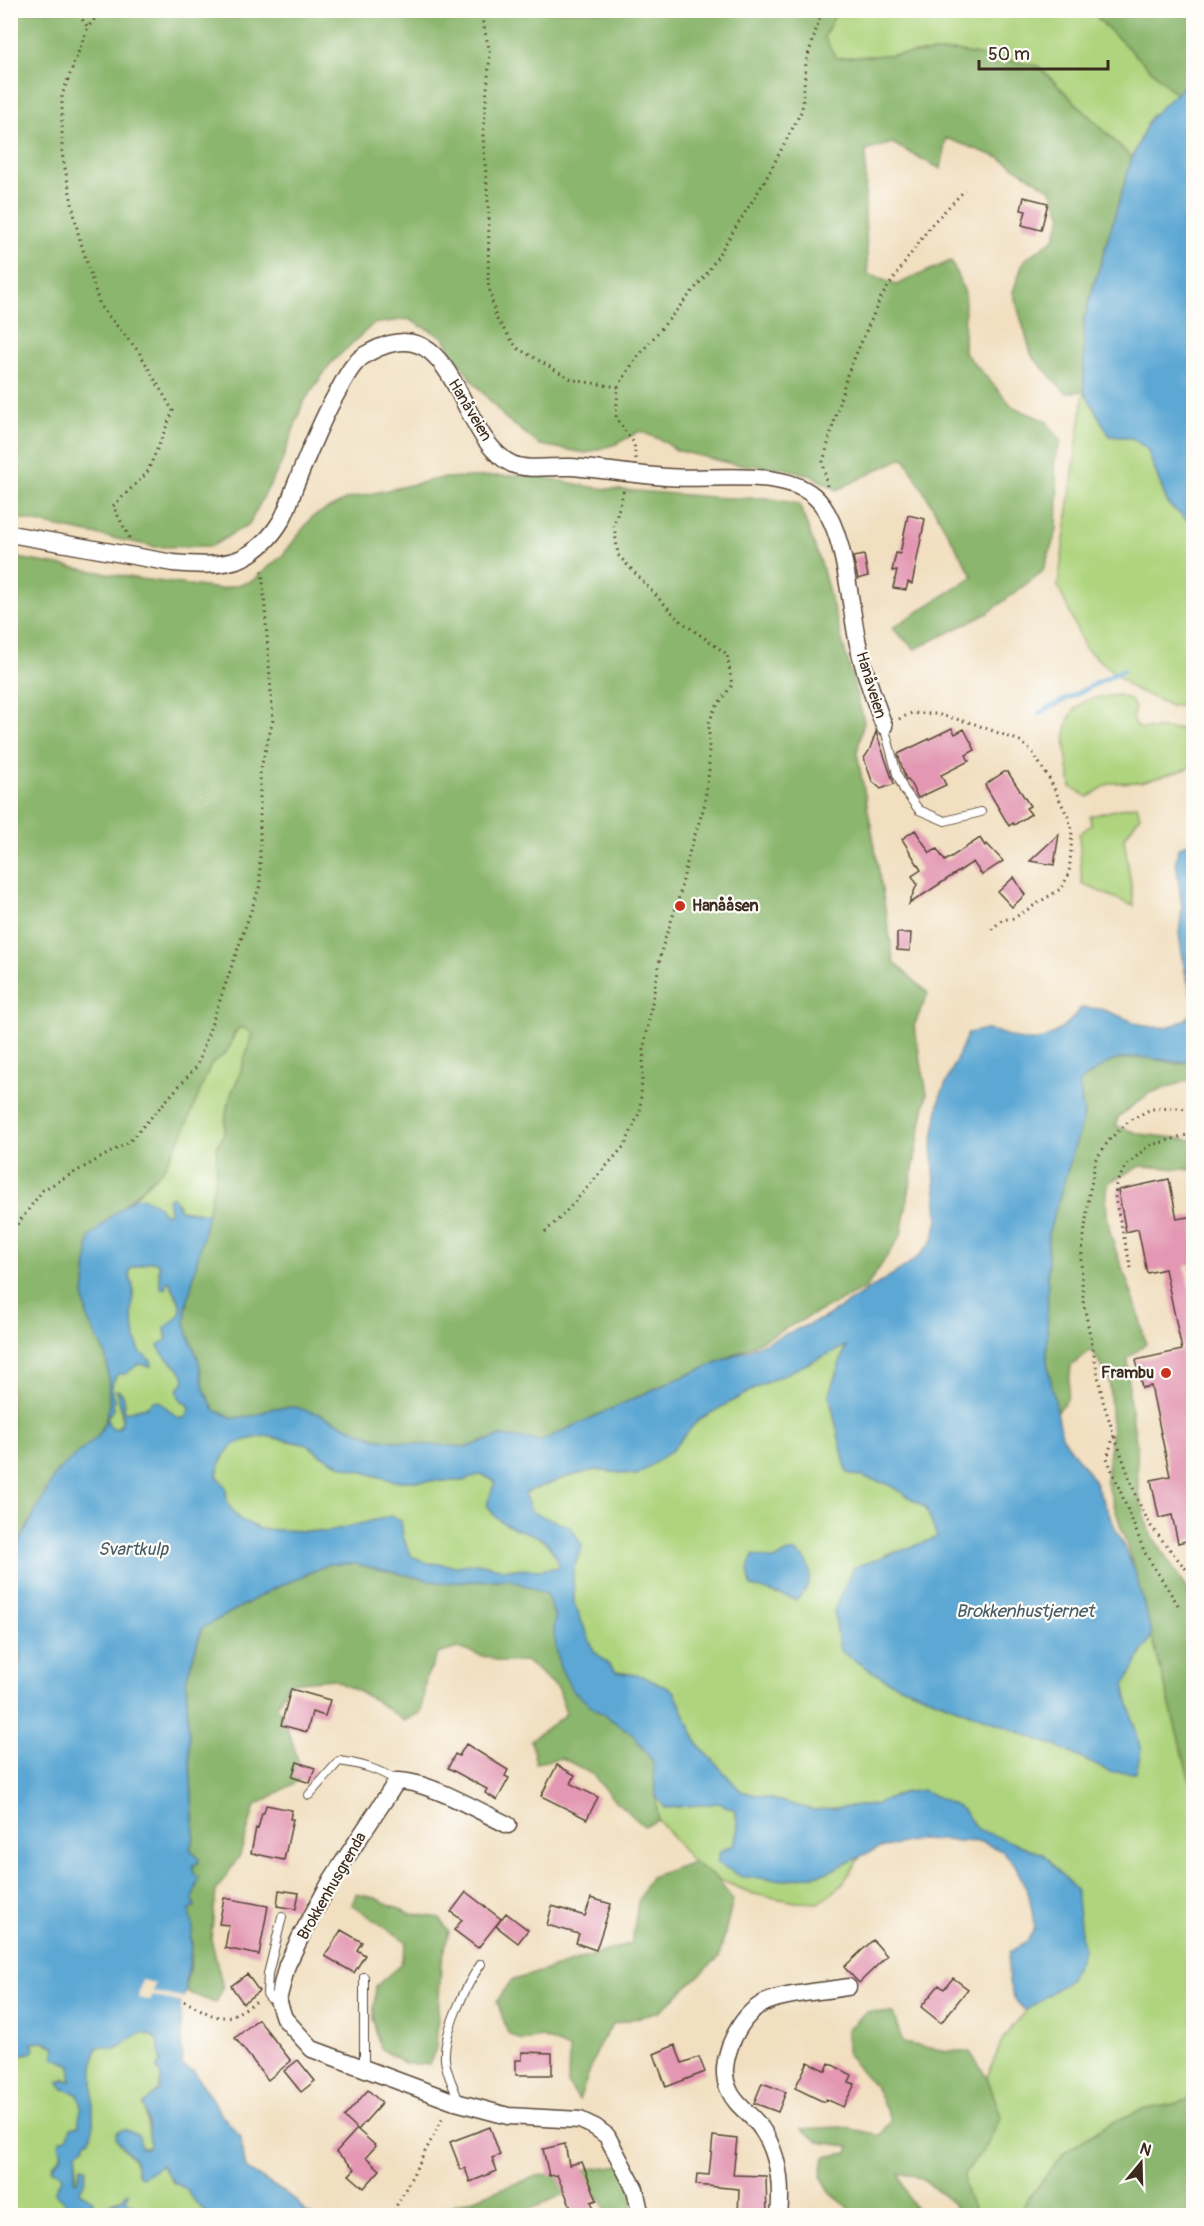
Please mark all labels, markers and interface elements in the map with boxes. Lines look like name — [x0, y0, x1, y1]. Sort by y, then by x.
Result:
scale bar — [979, 33, 1108, 71]
text: 50 m — [988, 43, 1030, 66]
street label: Hanåveien — [444, 375, 496, 445]
street label: Hanåveien — [851, 649, 891, 721]
place label: Hanååsen — [692, 896, 758, 916]
marker: Hanååsen — [673, 899, 687, 913]
place label: Frambu — [1101, 1363, 1154, 1383]
marker: Frambu — [1159, 1366, 1173, 1380]
water label: Svartkulp — [98, 1538, 169, 1561]
water label: Brokkenhustjernet — [956, 1600, 1096, 1623]
street label: Brokkenhusgrenda — [293, 1829, 371, 1943]
north arrow — [1111, 2133, 1171, 2193]
text: N — [1137, 2139, 1154, 2161]

